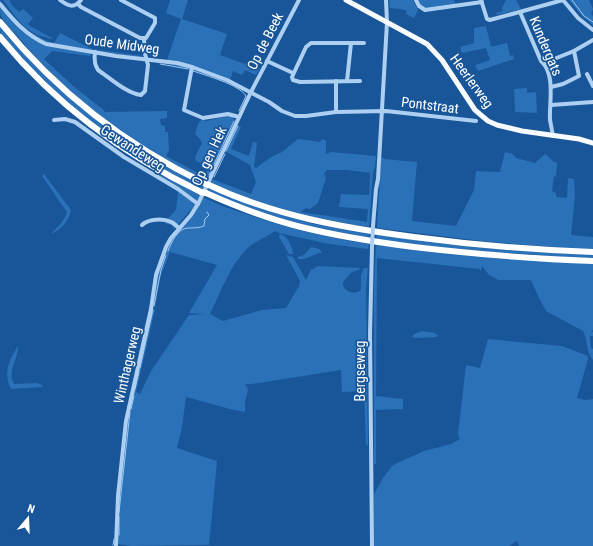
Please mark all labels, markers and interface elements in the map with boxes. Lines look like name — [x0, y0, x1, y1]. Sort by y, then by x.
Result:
street label: Op de Beek — [244, 9, 287, 72]
street label: Kundergats — [526, 14, 566, 78]
street label: Oude Midweg — [84, 31, 160, 57]
street label: Heerlerweg — [447, 51, 497, 111]
street label: Pontstraat — [400, 94, 460, 116]
street label: Gewandeweg — [98, 121, 168, 175]
street label: Op gen Hek — [188, 123, 230, 188]
street label: Winthagerweg — [110, 325, 144, 405]
street label: Bergseweg — [352, 341, 368, 401]
north arrow — [8, 498, 48, 538]
text: N — [26, 502, 37, 516]

